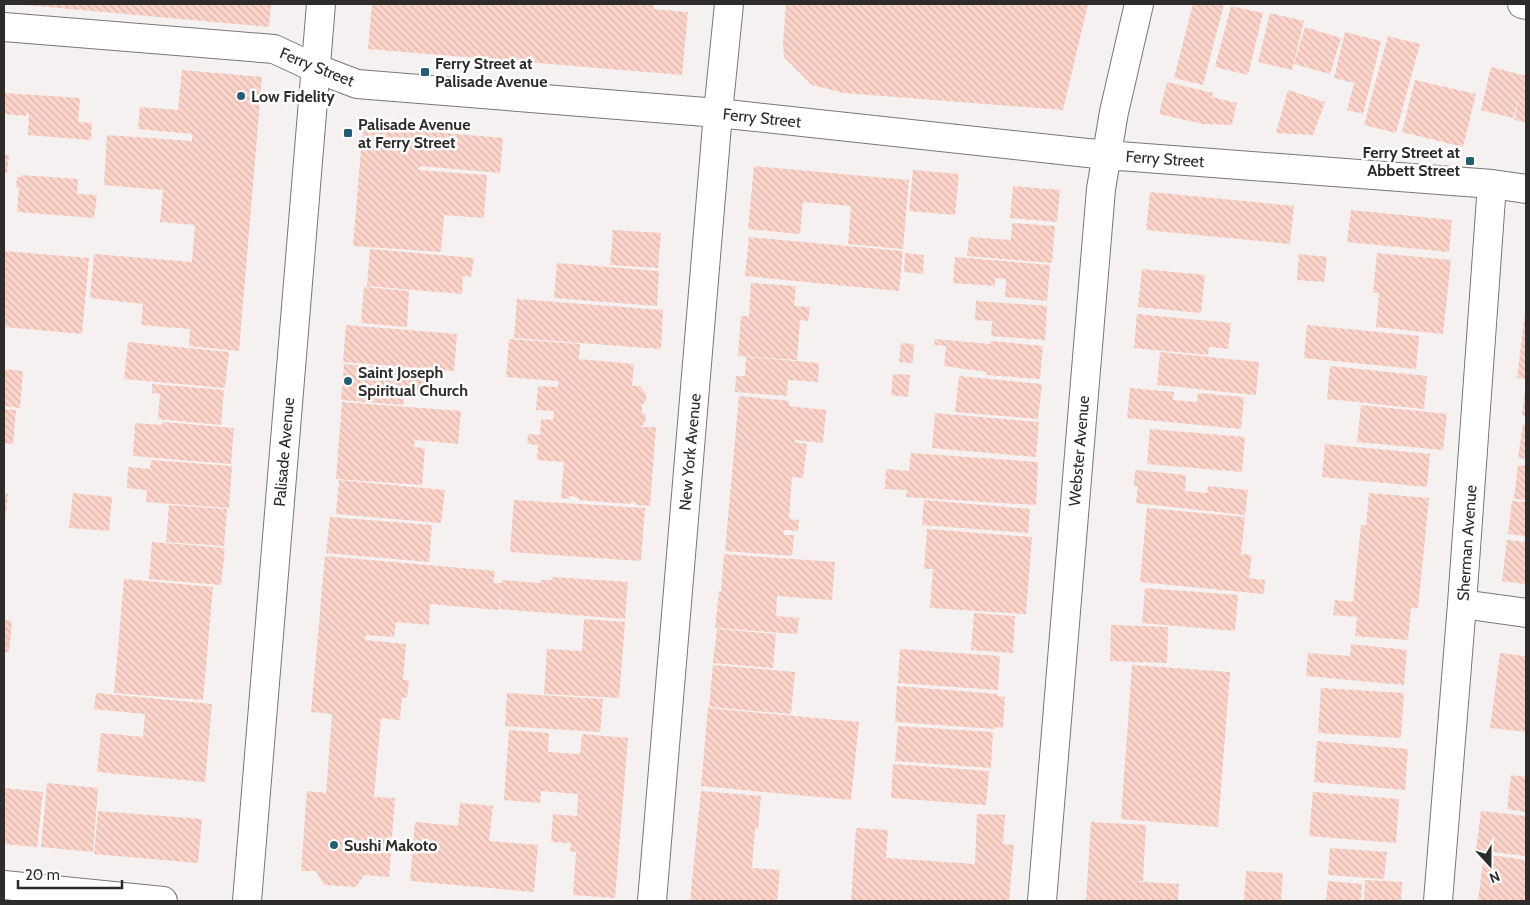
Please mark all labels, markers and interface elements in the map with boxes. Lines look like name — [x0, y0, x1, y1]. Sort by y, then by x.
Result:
street label: Ferry Street — [277, 43, 358, 91]
place label: Ferry Street at Palisade Avenue — [435, 54, 547, 91]
marker: Ferry Street at Palisade Avenue — [419, 66, 431, 78]
place label: Low Fidelity — [251, 87, 335, 106]
marker: Low Fidelity — [235, 90, 247, 102]
street label: Ferry Street — [722, 104, 803, 132]
place label: Palisade Avenue at Ferry Street — [358, 115, 470, 152]
marker: Palisade Avenue at Ferry Street — [342, 127, 354, 139]
place label: Ferry Street at Abbett Street — [1363, 143, 1460, 180]
street label: Ferry Street — [1125, 147, 1206, 171]
marker: Ferry Street at Abbett Street — [1464, 155, 1476, 167]
place label: Saint Joseph Spiritual Church — [358, 363, 468, 400]
marker: Saint Joseph Spiritual Church — [342, 375, 354, 387]
street label: New York Avenue — [675, 393, 705, 511]
street label: Webster Avenue — [1065, 395, 1093, 507]
street label: Palisade Avenue — [270, 397, 298, 507]
street label: Sherman Avenue — [1453, 484, 1481, 602]
place label: Sushi Makoto — [344, 836, 437, 855]
marker: Sushi Makoto — [328, 839, 340, 851]
north arrow — [1465, 840, 1515, 890]
scale bar — [18, 858, 121, 890]
text: 20 m — [25, 866, 60, 884]
text: N — [1487, 867, 1503, 887]

